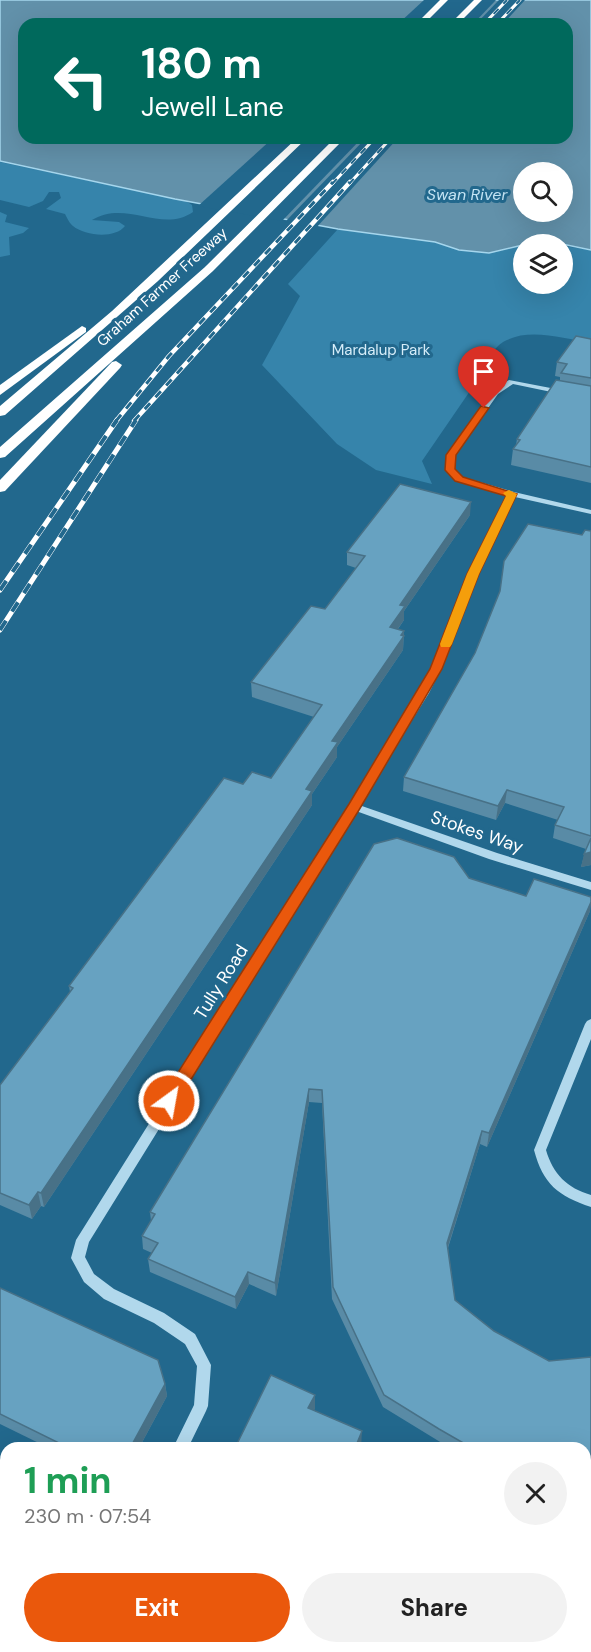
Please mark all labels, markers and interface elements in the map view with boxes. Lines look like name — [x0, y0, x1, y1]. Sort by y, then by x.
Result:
text: 180 m — [141, 36, 262, 91]
icon: left — [42, 42, 120, 120]
text: Jewell Lane — [141, 89, 284, 124]
map controls — [513, 162, 573, 294]
button: search — [513, 162, 573, 222]
water label: Swan River — [427, 184, 508, 205]
street label: Graham Farmer Freeway — [92, 222, 232, 351]
button: layers — [513, 234, 573, 294]
park label: Mardalup Park — [332, 340, 431, 360]
pin — [458, 346, 509, 408]
icon: arrive — [467, 355, 500, 388]
street label: Stokes Way — [427, 805, 527, 859]
street label: Tully Road — [189, 940, 253, 1024]
position arrow — [137, 1069, 201, 1133]
text: 1 min — [24, 1457, 112, 1504]
button: close — [504, 1462, 567, 1525]
text: 230 m · 07:54 — [24, 1503, 151, 1529]
button: Exit — [24, 1573, 290, 1642]
button: Share — [302, 1573, 567, 1642]

